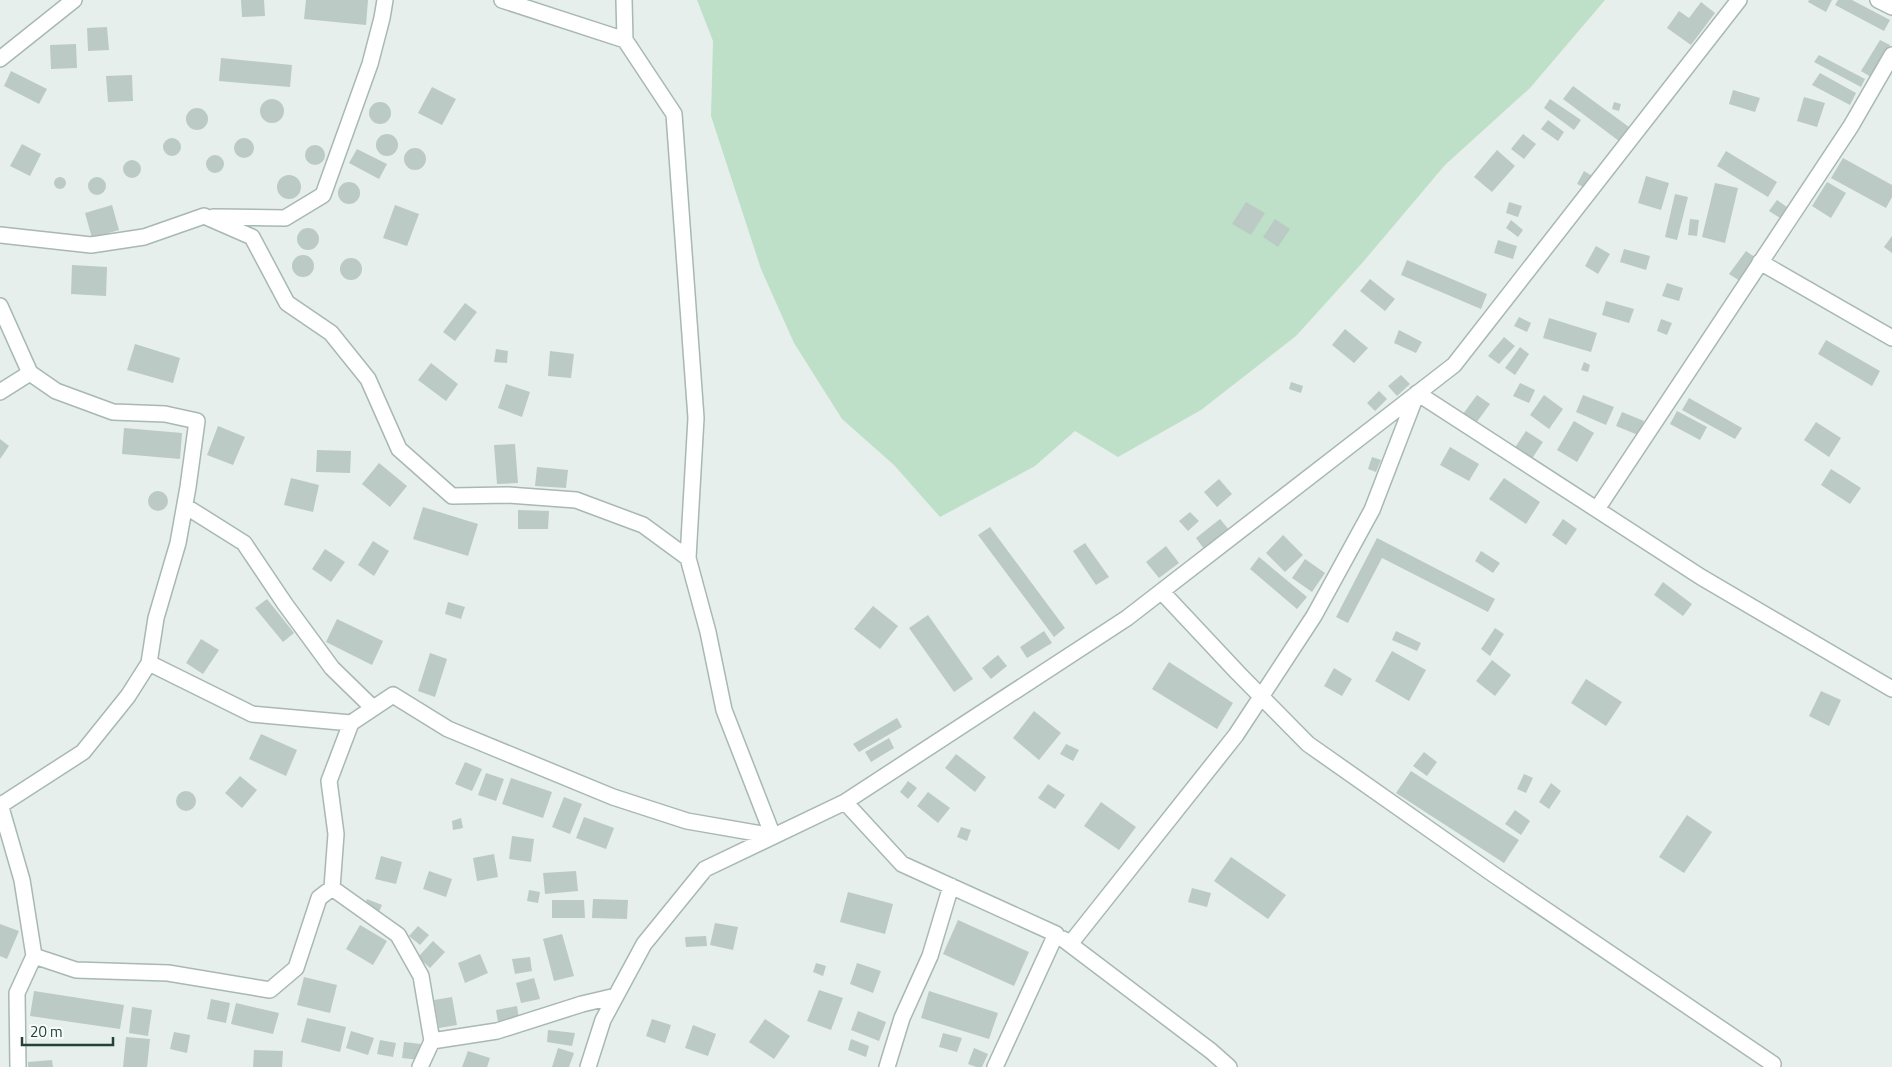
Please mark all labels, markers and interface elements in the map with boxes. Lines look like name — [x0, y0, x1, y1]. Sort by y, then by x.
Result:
scale bar — [22, 1014, 114, 1046]
text: 20 m — [30, 1020, 63, 1043]

